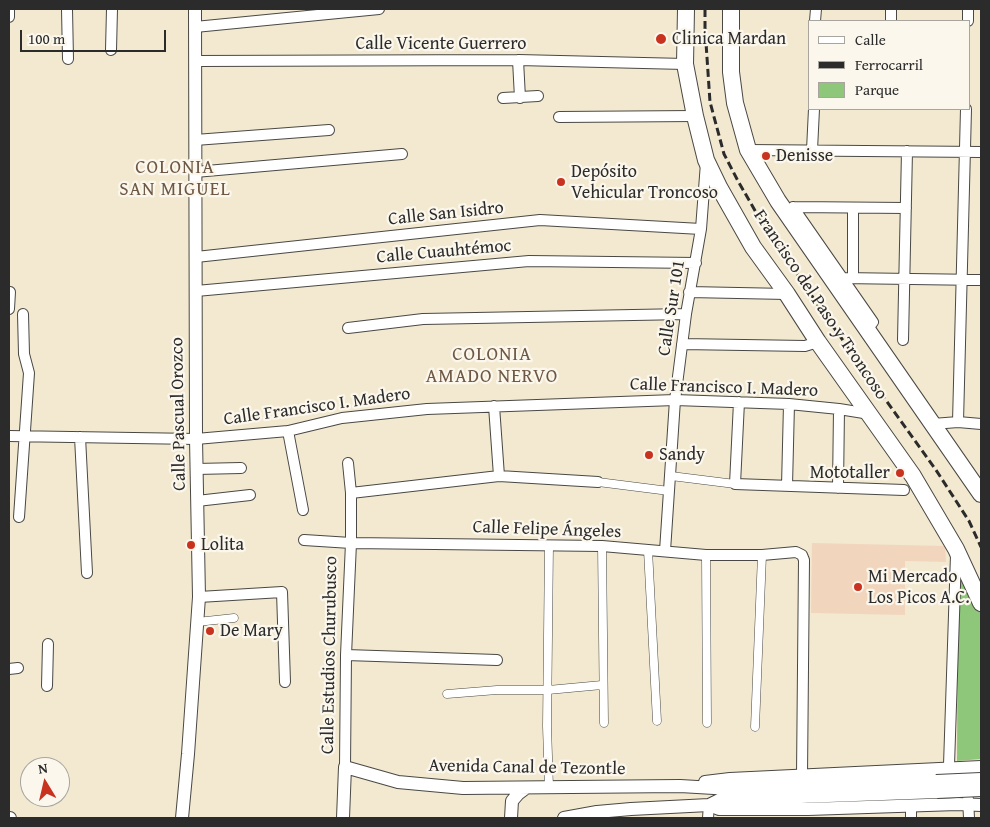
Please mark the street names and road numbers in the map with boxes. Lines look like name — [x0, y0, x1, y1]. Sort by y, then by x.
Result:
street label: Calle Vicente Guerrero — [355, 33, 527, 55]
street label: Calle San Isidro — [387, 197, 505, 231]
street label: Francisco del Paso y Troncoso — [748, 206, 892, 404]
street label: Calle Cuauhtémoc — [376, 235, 512, 269]
street label: Calle Sur 101 — [654, 259, 690, 357]
street label: Calle Pascual Orozco — [167, 337, 191, 491]
street label: Calle Francisco I. Madero — [630, 374, 818, 402]
street label: Calle Francisco I. Madero — [222, 383, 412, 431]
street label: Calle Felipe Ángeles — [472, 517, 622, 543]
street label: Calle Estudios Churubusco — [317, 556, 343, 754]
street label: Avenida Canal de Tezontle — [428, 755, 626, 781]

